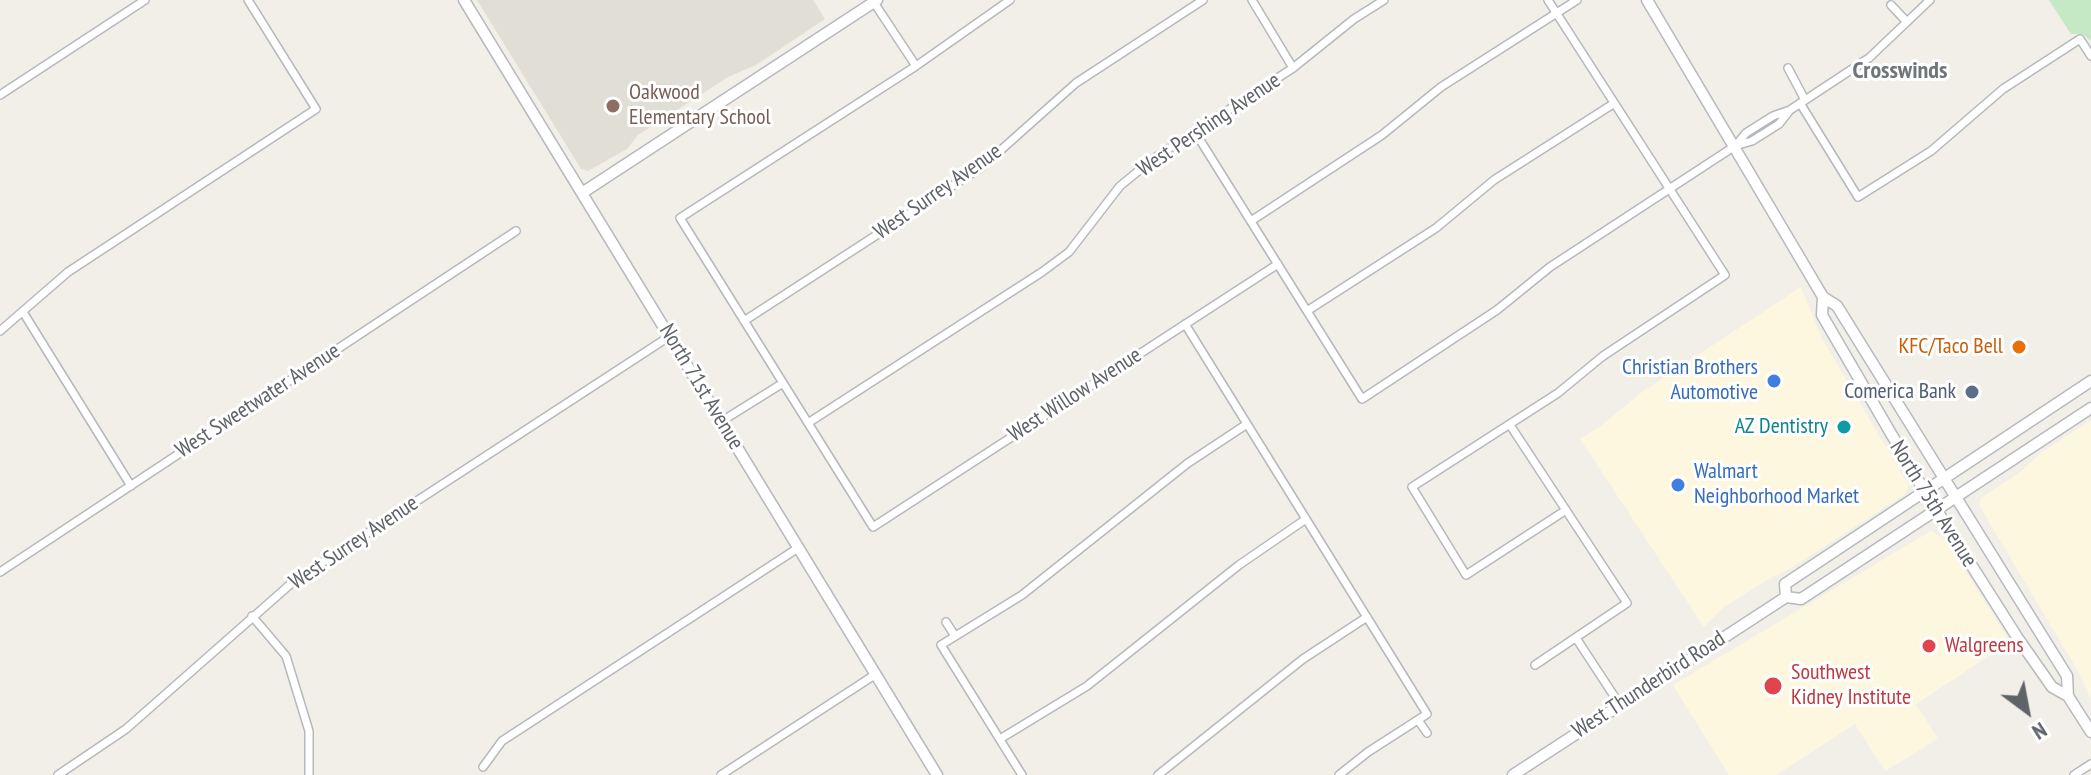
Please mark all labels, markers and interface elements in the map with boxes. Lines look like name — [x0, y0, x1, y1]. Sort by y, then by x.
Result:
district label: Crosswinds — [1853, 57, 1947, 85]
street label: West Pershing Avenue — [1132, 67, 1286, 183]
place label: Oakwood Elementary School — [629, 80, 771, 132]
marker: Oakwood Elementary School — [604, 97, 622, 115]
street label: West Surrey Avenue — [869, 138, 1007, 246]
street label: North 71st Avenue — [653, 319, 749, 455]
place label: KFC/Taco Bell — [1898, 334, 2003, 360]
street label: West Sweetwater Avenue — [171, 338, 345, 464]
marker: KFC/Taco Bell — [2010, 338, 2028, 356]
street label: West Willow Avenue — [1003, 342, 1147, 448]
place label: Christian Brothers Automotive — [1622, 355, 1758, 406]
marker: Christian Brothers Automotive — [1765, 372, 1783, 390]
place label: Comerica Bank — [1844, 379, 1956, 405]
marker: Comerica Bank — [1963, 383, 1981, 401]
place label: AZ Dentistry — [1735, 414, 1828, 440]
marker: AZ Dentistry — [1835, 418, 1853, 436]
street label: North 75th Avenue — [1884, 436, 1982, 572]
place label: Walmart Neighborhood Market — [1694, 459, 1859, 510]
marker: Walmart Neighborhood Market — [1669, 476, 1687, 494]
street label: West Surrey Avenue — [285, 490, 423, 596]
street label: West Thunderbird Road — [1568, 626, 1730, 744]
place label: Walgreens — [1945, 633, 2024, 659]
marker: Walgreens — [1920, 637, 1938, 655]
place label: Southwest Kidney Institute — [1791, 660, 1911, 712]
north arrow — [1987, 671, 2067, 751]
marker: Southwest Kidney Institute — [1762, 675, 1784, 697]
text: N — [2027, 716, 2052, 746]

